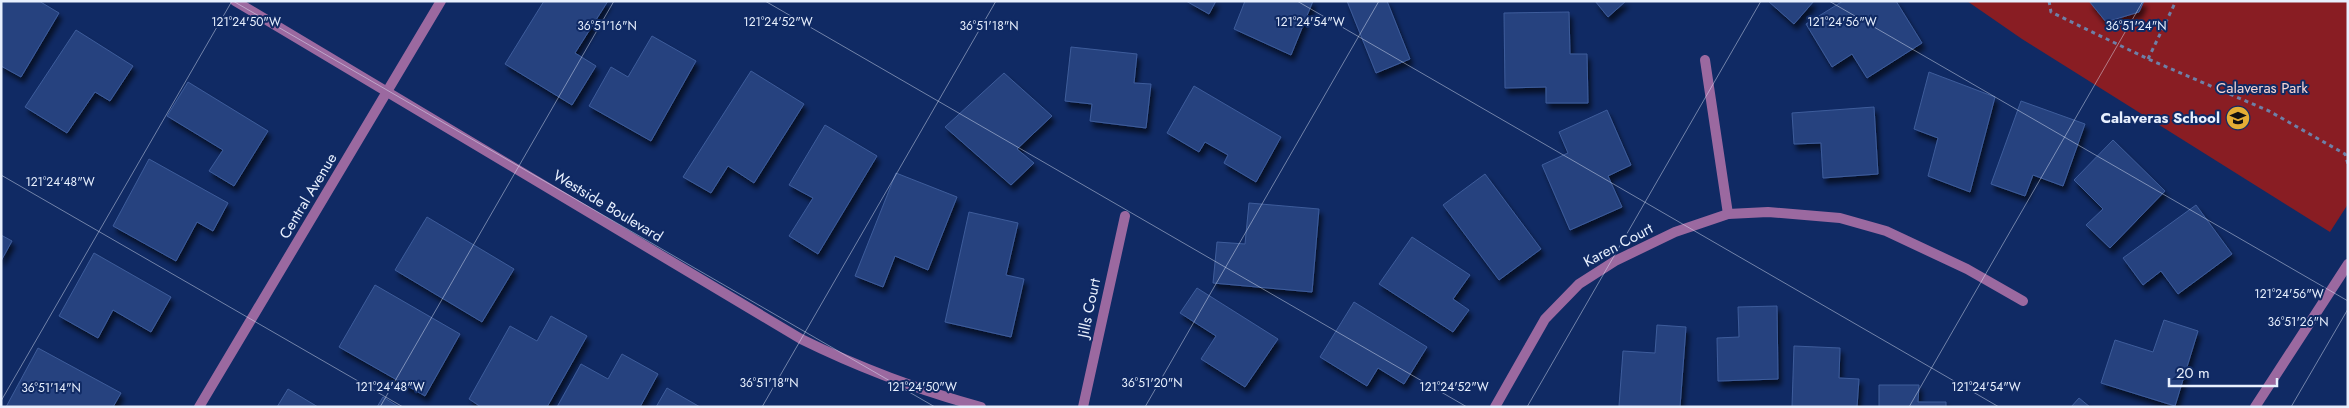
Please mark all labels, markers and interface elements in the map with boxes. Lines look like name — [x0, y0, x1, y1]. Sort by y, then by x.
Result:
text: 121°24'50"W — [211, 13, 281, 31]
text: 121°24'52"W — [743, 13, 813, 31]
text: 121°24'54"W — [1275, 13, 1345, 31]
text: 121°24'56"W — [1807, 13, 1877, 31]
text: 36°51'16"N — [577, 17, 637, 35]
text: 36°51'18"N — [959, 17, 1019, 35]
text: 36°51'24"N — [2105, 17, 2167, 35]
park label: Calaveras Park — [2216, 77, 2308, 99]
school or university icon: Calaveras School — [2225, 105, 2251, 131]
place label: Calaveras School — [2100, 107, 2220, 129]
street label: Central Avenue — [274, 149, 342, 243]
street label: Westside Boulevard — [549, 164, 667, 248]
text: 121°24'48"W — [25, 173, 95, 191]
street label: Karen Court — [1579, 217, 1657, 273]
street label: Jills Court — [1072, 276, 1106, 342]
text: 121°24'56"W — [2254, 285, 2324, 303]
text: 36°51'26"N — [2267, 313, 2329, 331]
scale bar — [2169, 356, 2276, 388]
text: 20 m — [2176, 362, 2210, 384]
text: 36°51'18"N — [739, 374, 799, 392]
text: 36°51'20"N — [1121, 374, 1183, 392]
text: 121°24'48"W — [355, 378, 425, 396]
text: 121°24'50"W — [887, 378, 957, 396]
text: 121°24'52"W — [1419, 378, 1489, 396]
text: 121°24'54"W — [1951, 378, 2021, 396]
text: 36°51'14"N — [21, 379, 81, 397]

